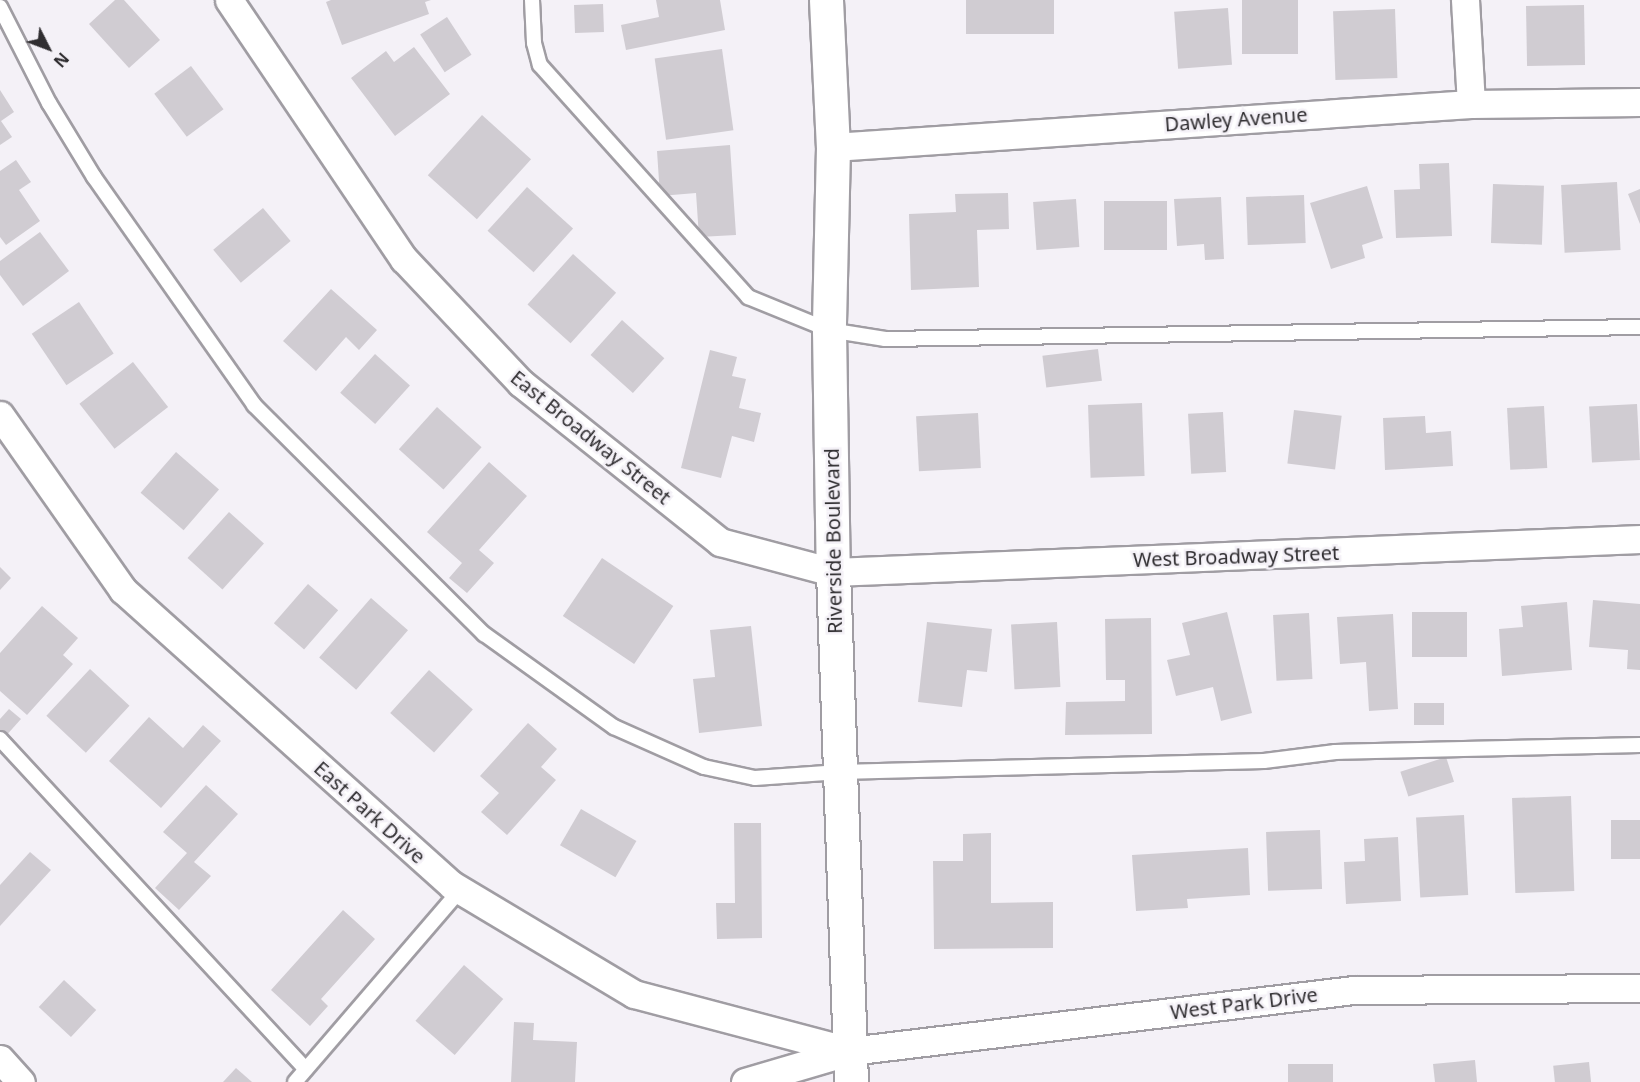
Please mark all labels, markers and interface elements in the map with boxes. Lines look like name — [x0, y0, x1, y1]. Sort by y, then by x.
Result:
north arrow — [18, 18, 78, 78]
text: N — [49, 48, 74, 72]
street label: Dawley Avenue — [1164, 102, 1308, 136]
street label: East Broadway Street — [506, 365, 676, 509]
street label: Riverside Boulevard — [819, 448, 847, 634]
street label: West Broadway Street — [1133, 540, 1339, 572]
street label: East Park Drive — [309, 756, 431, 868]
street label: West Park Drive — [1169, 982, 1319, 1024]

